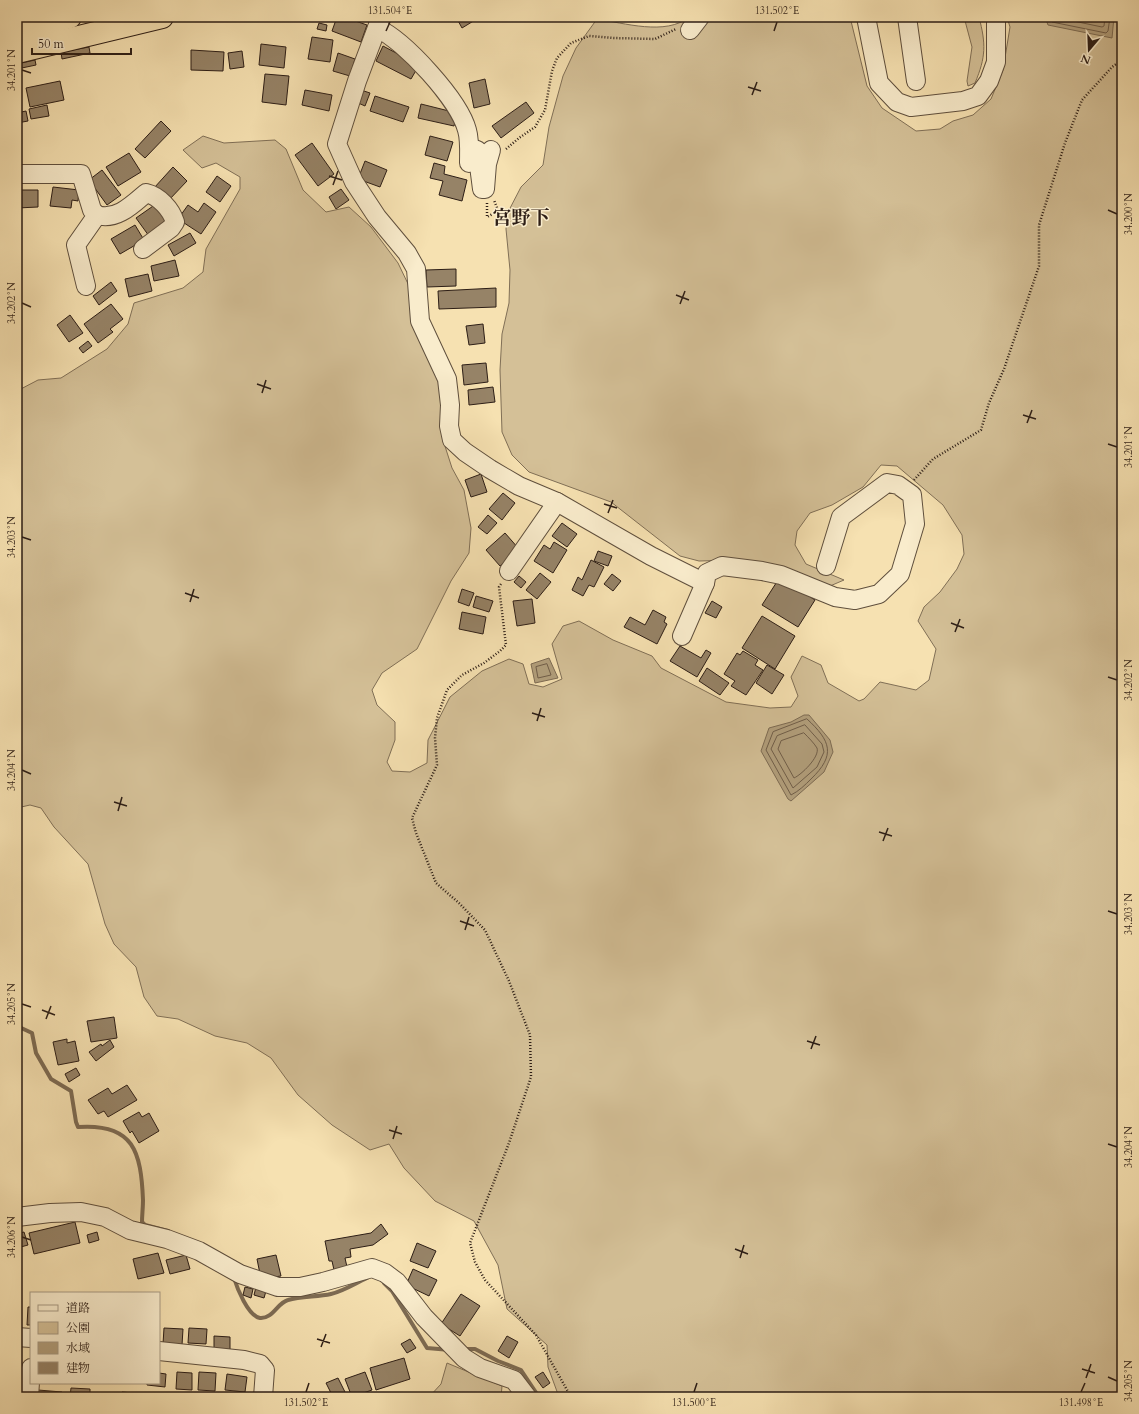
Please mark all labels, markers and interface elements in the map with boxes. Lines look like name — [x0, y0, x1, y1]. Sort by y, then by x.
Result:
text: 131.504°E — [368, 4, 412, 18]
text: 131.502°E — [755, 4, 799, 18]
scale bar — [32, 30, 131, 56]
north arrow — [1069, 30, 1109, 70]
text: 50 m — [38, 36, 65, 52]
text: 34.201°N — [5, 49, 19, 91]
text: N — [1079, 50, 1093, 68]
text: 34.200°N — [1122, 193, 1136, 235]
district label: 宮野下 — [492, 205, 550, 231]
text: 34.202°N — [5, 282, 19, 324]
text: 34.201°N — [1122, 426, 1136, 468]
text: 34.203°N — [5, 516, 19, 558]
text: 34.202°N — [1122, 659, 1136, 701]
text: 34.204°N — [5, 749, 19, 791]
text: 34.203°N — [1122, 893, 1136, 935]
text: 34.205°N — [5, 983, 19, 1025]
text: 34.204°N — [1122, 1126, 1136, 1168]
text: 34.206°N — [5, 1216, 19, 1258]
legend — [30, 1292, 160, 1384]
text: 道路 — [66, 1300, 90, 1316]
text: 公園 — [66, 1320, 90, 1336]
text: 水域 — [66, 1340, 90, 1356]
text: 建物 — [66, 1360, 90, 1376]
text: 34.205°N — [1122, 1360, 1136, 1402]
text: 131.502°E — [284, 1396, 328, 1410]
text: 131.500°E — [672, 1396, 716, 1410]
text: 131.498°E — [1059, 1396, 1103, 1410]

